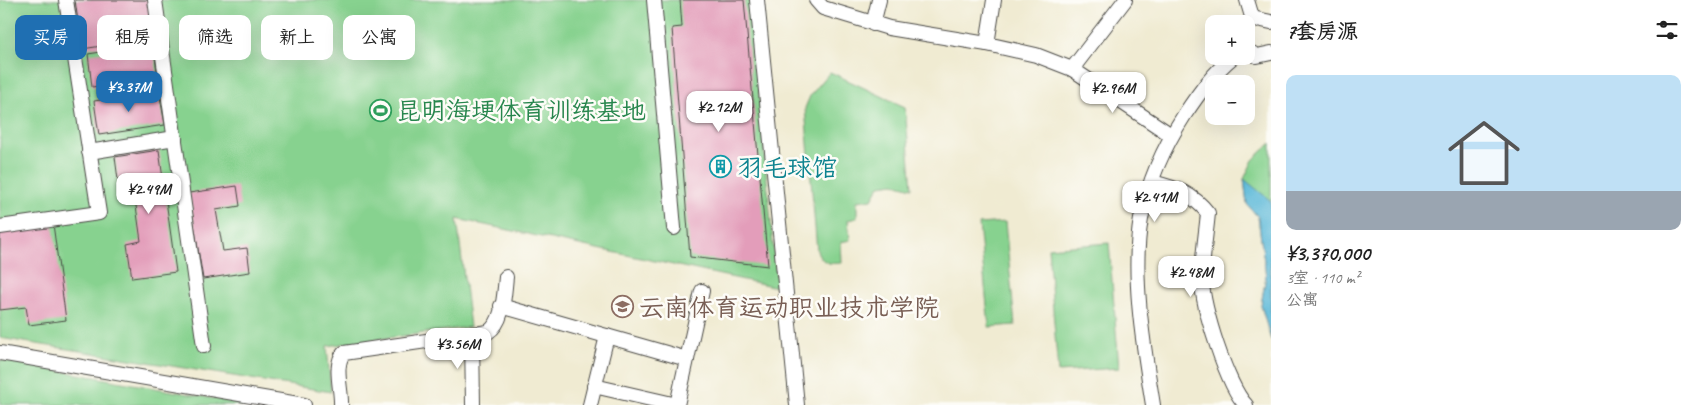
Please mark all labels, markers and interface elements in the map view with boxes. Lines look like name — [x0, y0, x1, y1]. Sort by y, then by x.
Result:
chip: 买房 — [15, 15, 87, 60]
chip: 租房 — [97, 15, 169, 60]
chip: 筛选 — [179, 15, 251, 60]
chip: 新上 — [261, 15, 333, 60]
chip: 公寓 — [343, 15, 415, 60]
map controls — [1205, 15, 1255, 125]
button: + — [1205, 15, 1255, 65]
icon: filters — [1653, 16, 1681, 44]
text: 7套房源 — [1286, 18, 1358, 44]
pin: ¥3.37M — [88, 70, 170, 113]
pin: ¥2.96M — [1072, 72, 1154, 114]
button: − — [1205, 75, 1255, 125]
text: ¥3.37M — [107, 77, 151, 97]
text: ¥2.96M — [1091, 78, 1135, 98]
pin: ¥2.12M — [678, 90, 760, 133]
place label: 昆明海埂体育训练基地 — [396, 95, 646, 127]
text: ¥2.12M — [697, 97, 741, 117]
sports icon: 昆明海埂体育训练基地 — [368, 98, 392, 122]
icon: home — [1439, 108, 1529, 198]
place label: 羽毛球馆 — [737, 152, 837, 184]
building icon: 羽毛球馆 — [709, 155, 733, 179]
pin: ¥2.49M — [108, 172, 190, 215]
text: ¥2.49M — [127, 179, 171, 199]
pin: ¥2.41M — [1114, 180, 1196, 223]
text: ¥2.41M — [1133, 187, 1177, 207]
text: ¥3,370,000 — [1286, 240, 1370, 266]
pin: ¥2.48M — [1150, 256, 1232, 298]
text: ¥2.48M — [1169, 262, 1213, 282]
text: 3室 · 110 m² — [1286, 268, 1360, 288]
text: 公寓 — [1286, 290, 1318, 310]
place label: 云南体育运动职业技术学院 — [639, 292, 939, 324]
school or university icon: 云南体育运动职业技术学院 — [611, 295, 635, 319]
pin: ¥3.56M — [417, 328, 499, 370]
text: ¥3.56M — [436, 334, 480, 354]

